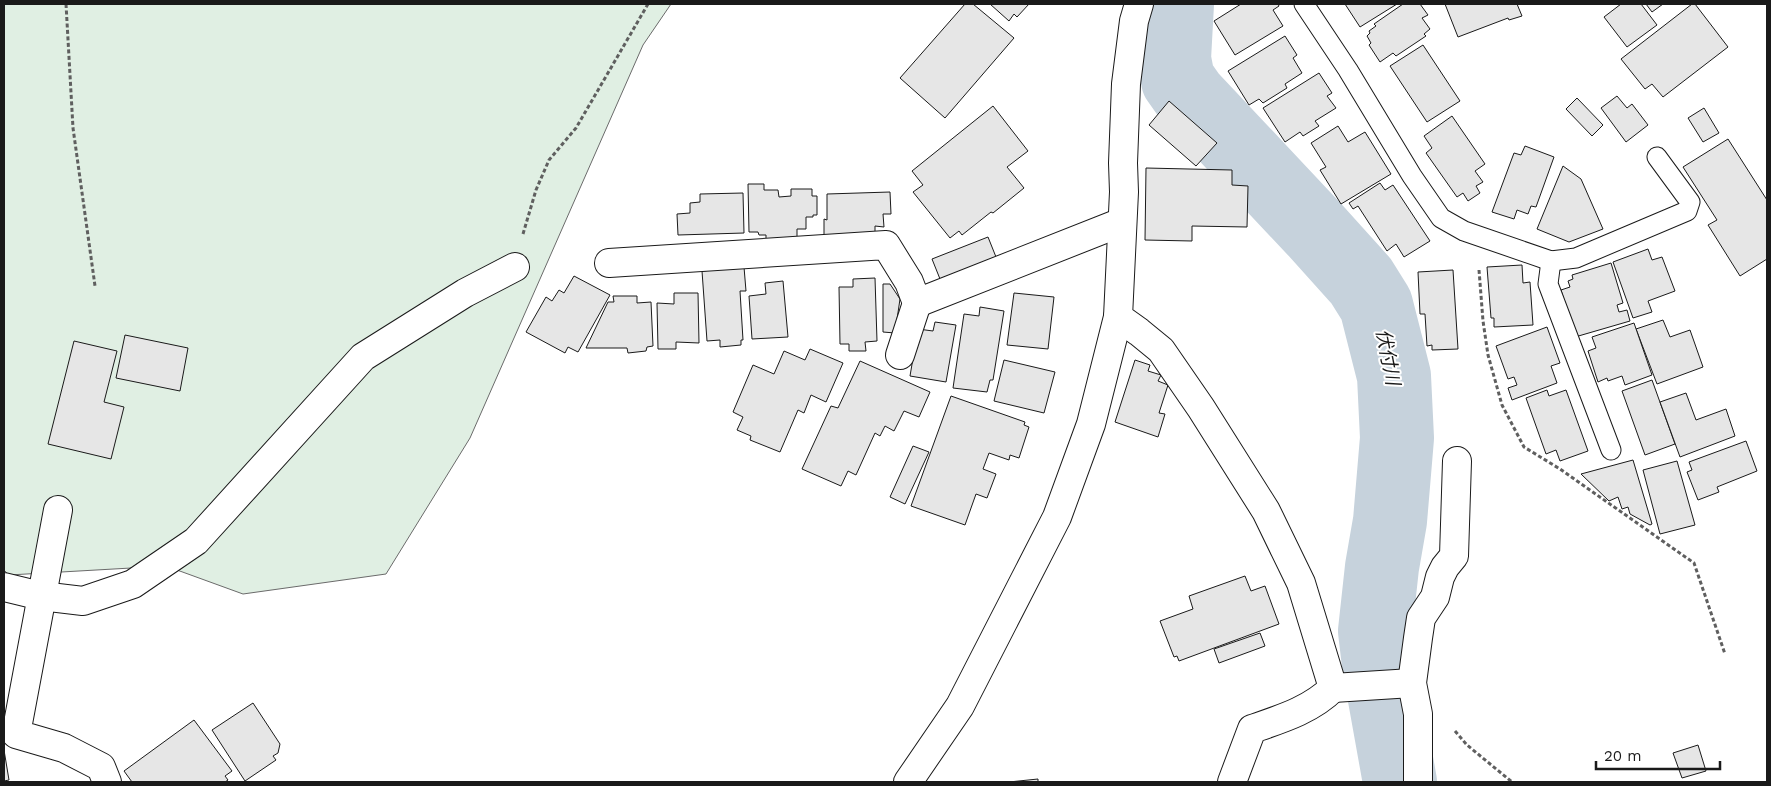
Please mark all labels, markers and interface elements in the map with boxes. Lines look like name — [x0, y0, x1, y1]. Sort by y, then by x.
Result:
water label: 伏付川 — [1371, 327, 1405, 389]
scale bar — [1596, 738, 1720, 770]
text: 20 m — [1604, 747, 1642, 765]

